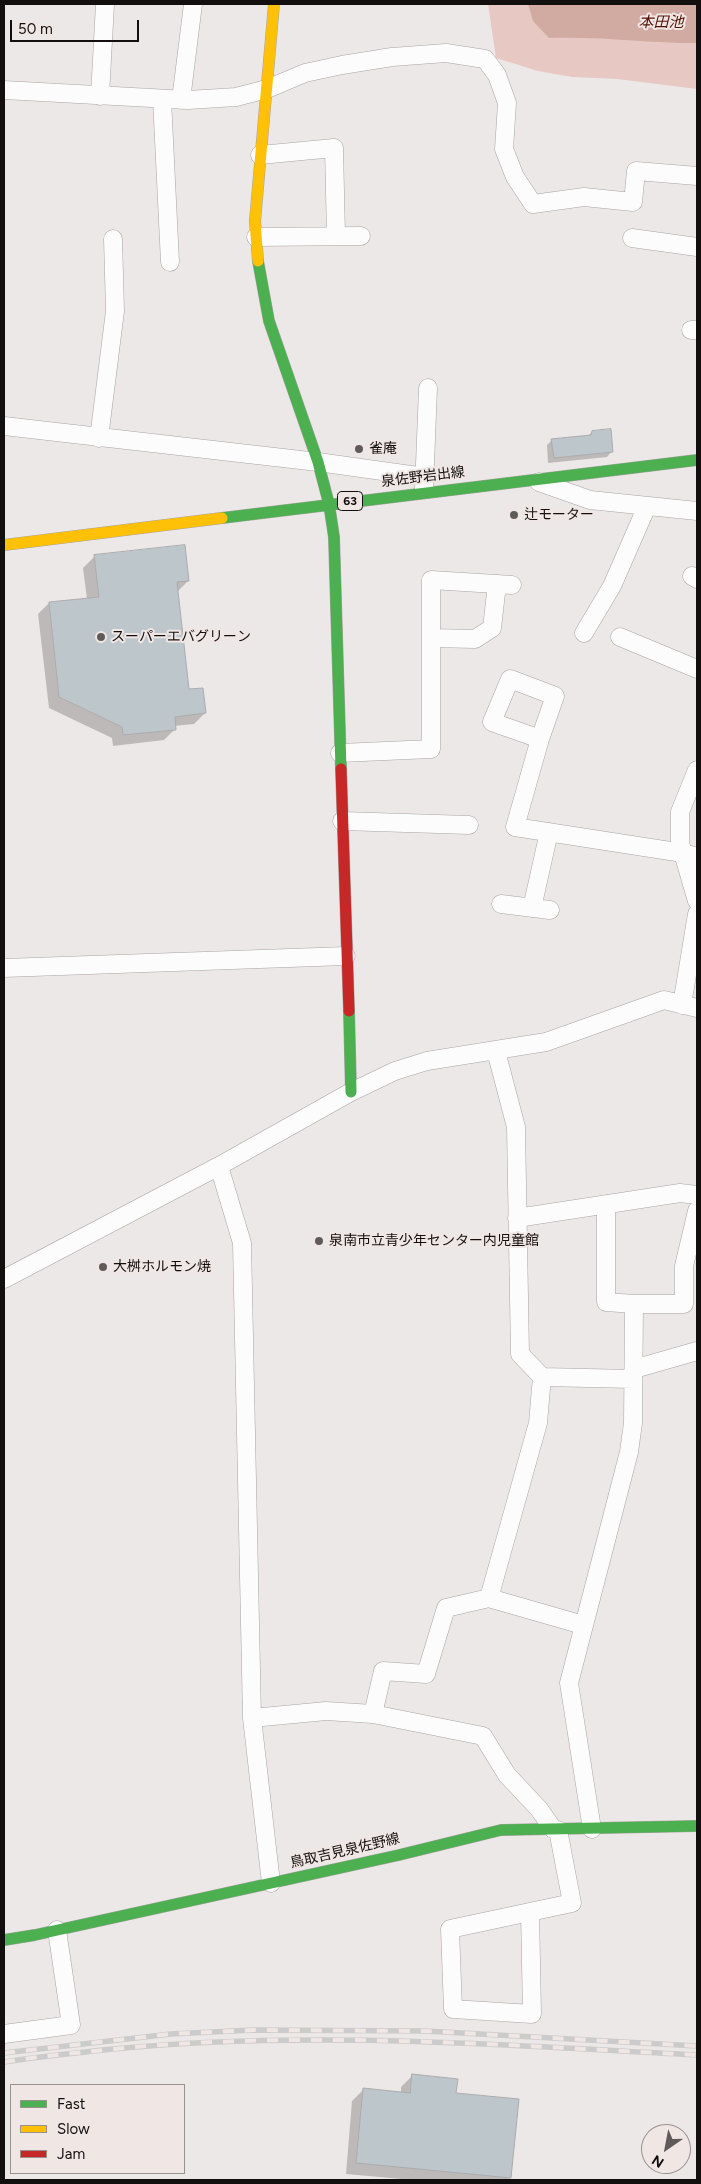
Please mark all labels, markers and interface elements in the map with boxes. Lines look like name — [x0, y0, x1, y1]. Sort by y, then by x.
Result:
scale bar — [12, 10, 141, 42]
water label: 本田池 — [639, 14, 683, 32]
text: 50 m — [18, 20, 53, 38]
place label: 雀庵 — [369, 441, 397, 457]
marker: 雀庵 — [353, 443, 365, 455]
street label: 泉佐野岩出線 — [380, 464, 466, 490]
road number: 63 — [338, 492, 362, 511]
place label: 辻モーター — [524, 507, 594, 523]
marker: 辻モーター — [508, 509, 520, 521]
place label: スーパーエバグリーン — [111, 629, 251, 645]
marker: スーパーエバグリーン — [95, 631, 107, 643]
place label: 泉南市立青少年センター内児童館 — [329, 1233, 539, 1249]
marker: 泉南市立青少年センター内児童館 — [313, 1235, 325, 1247]
place label: 大桝ホルモン焼 — [113, 1259, 211, 1275]
marker: 大桝ホルモン焼 — [97, 1261, 109, 1273]
street label: 鳥取吉見泉佐野線 — [289, 1830, 401, 1872]
legend — [10, 2084, 185, 2174]
text: Fast — [57, 2095, 85, 2113]
text: Slow — [57, 2120, 90, 2138]
north arrow — [641, 2124, 691, 2174]
text: Jam — [57, 2145, 85, 2163]
text: N — [649, 2151, 667, 2171]

